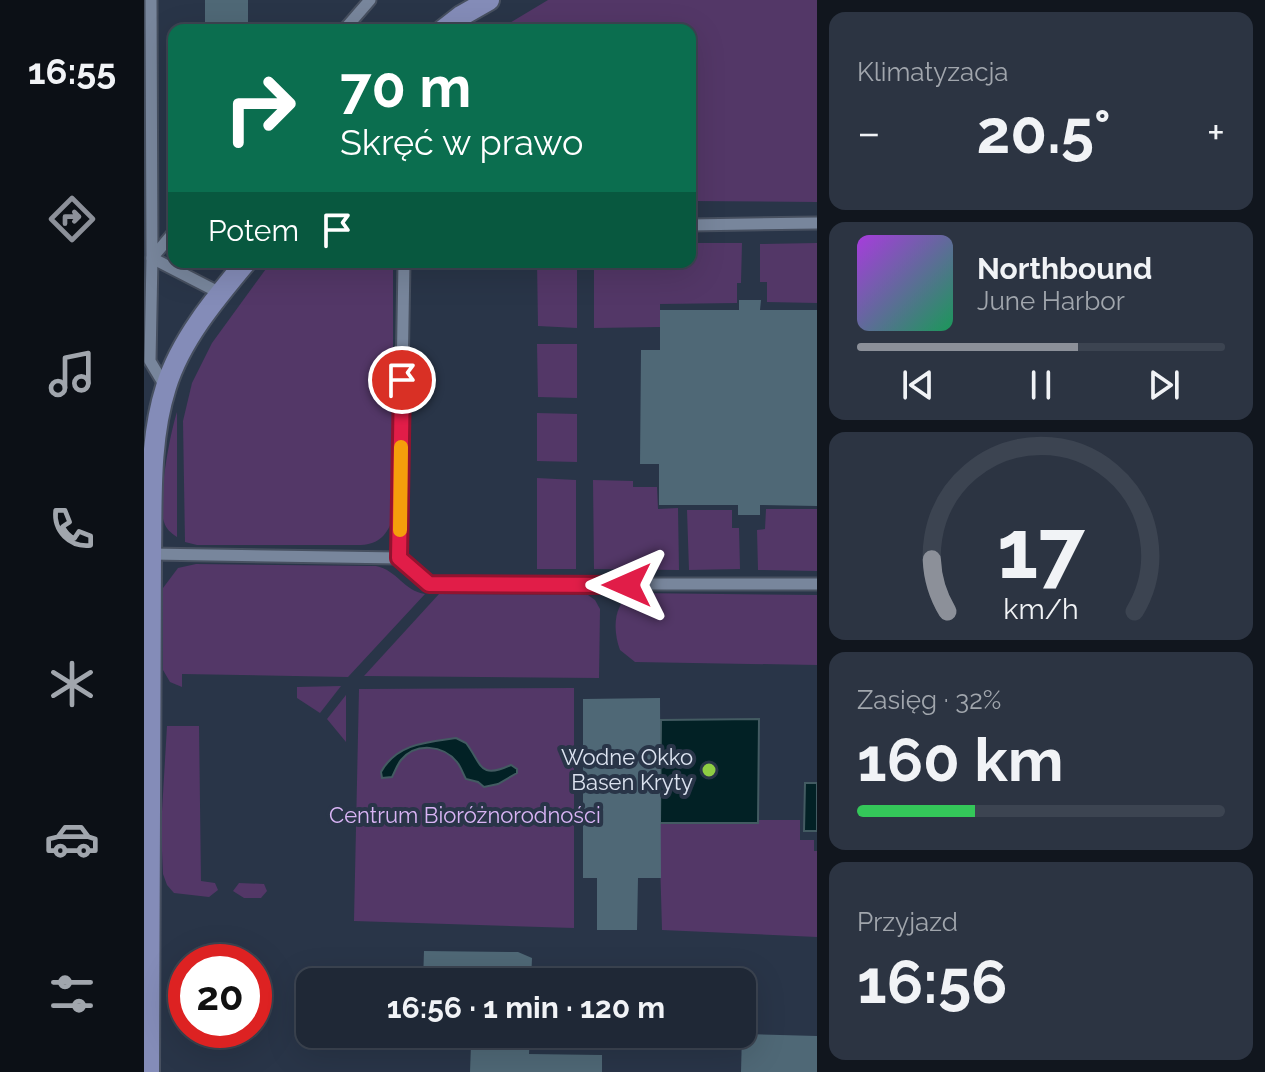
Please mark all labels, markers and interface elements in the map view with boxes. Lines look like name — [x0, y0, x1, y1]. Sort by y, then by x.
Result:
text: 16:55 — [28, 50, 116, 92]
text: 70 m — [340, 54, 471, 120]
icon: right — [208, 56, 312, 160]
text: Klimatyzacja — [857, 57, 1008, 87]
text: 20.5° — [976, 97, 1111, 167]
text: − — [857, 107, 881, 158]
text: + — [1207, 107, 1225, 158]
text: Skręć w prawo — [340, 121, 583, 163]
icon: directions — [44, 191, 100, 247]
icon: arrive — [315, 208, 359, 252]
text: Potem — [208, 213, 299, 248]
text: Northbound — [977, 251, 1152, 286]
text: June Harbor — [977, 286, 1125, 316]
icon: music — [44, 346, 100, 402]
pin — [368, 346, 436, 414]
icon: arrive — [380, 358, 424, 402]
icon: previous — [896, 363, 940, 407]
icon: pause — [1019, 363, 1063, 407]
icon: next — [1142, 363, 1186, 407]
text: 17 — [997, 500, 1085, 597]
icon: phone — [44, 501, 100, 557]
position arrow — [585, 543, 669, 627]
text: km/h — [1003, 592, 1079, 626]
icon: climate — [44, 656, 100, 712]
text: Zasięg · 32% — [857, 685, 1001, 715]
text: 160 km — [857, 725, 1064, 795]
place label: Wodne Okko Basen Kryty — [561, 744, 693, 795]
marker: Wodne Okko Basen Kryty — [700, 761, 718, 779]
park label: Centrum Bioróżnorodności — [329, 802, 601, 828]
icon: car — [44, 811, 100, 867]
text: Przyjazd — [857, 907, 958, 937]
speed limit sign: 20 — [168, 944, 272, 1048]
text: 16:56 — [857, 947, 1008, 1017]
icon: filters — [44, 966, 100, 1022]
text: 16:56 · 1 min · 120 m — [387, 990, 665, 1025]

